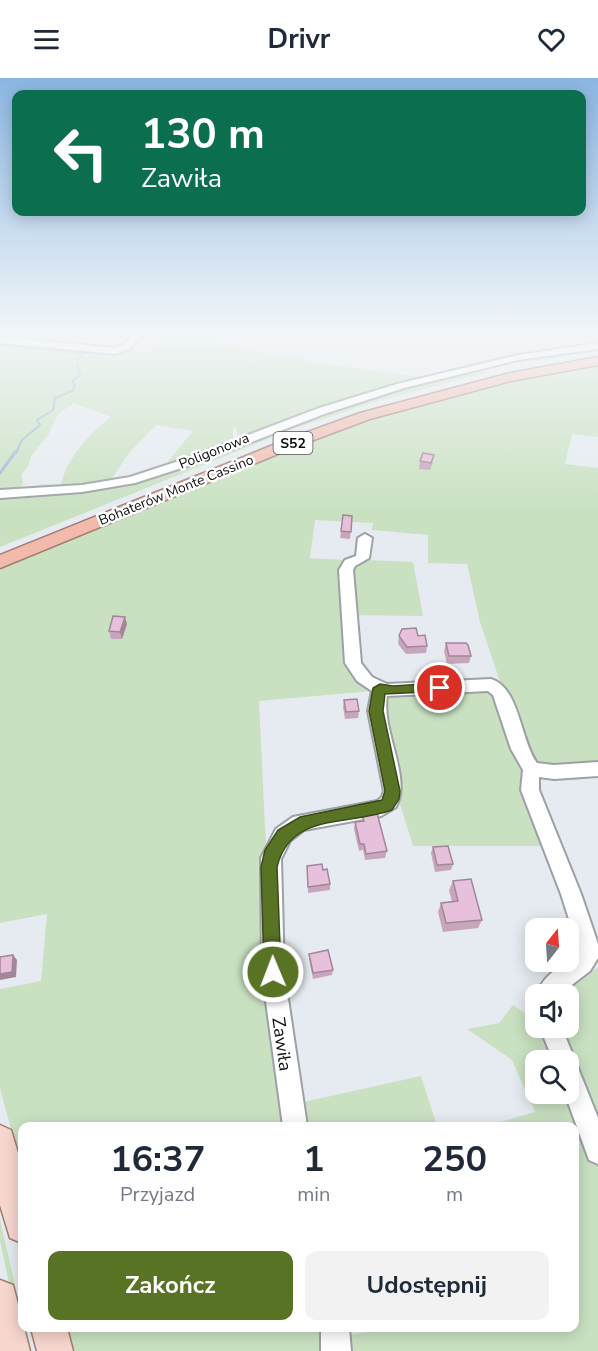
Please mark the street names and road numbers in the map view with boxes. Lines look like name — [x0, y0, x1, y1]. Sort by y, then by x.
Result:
street label: Poligonowa — [176, 428, 252, 474]
road number: S52 — [274, 432, 312, 454]
street label: Bohaterów Monte Cassino — [96, 450, 256, 530]
street label: Zawiła — [266, 1016, 298, 1072]

